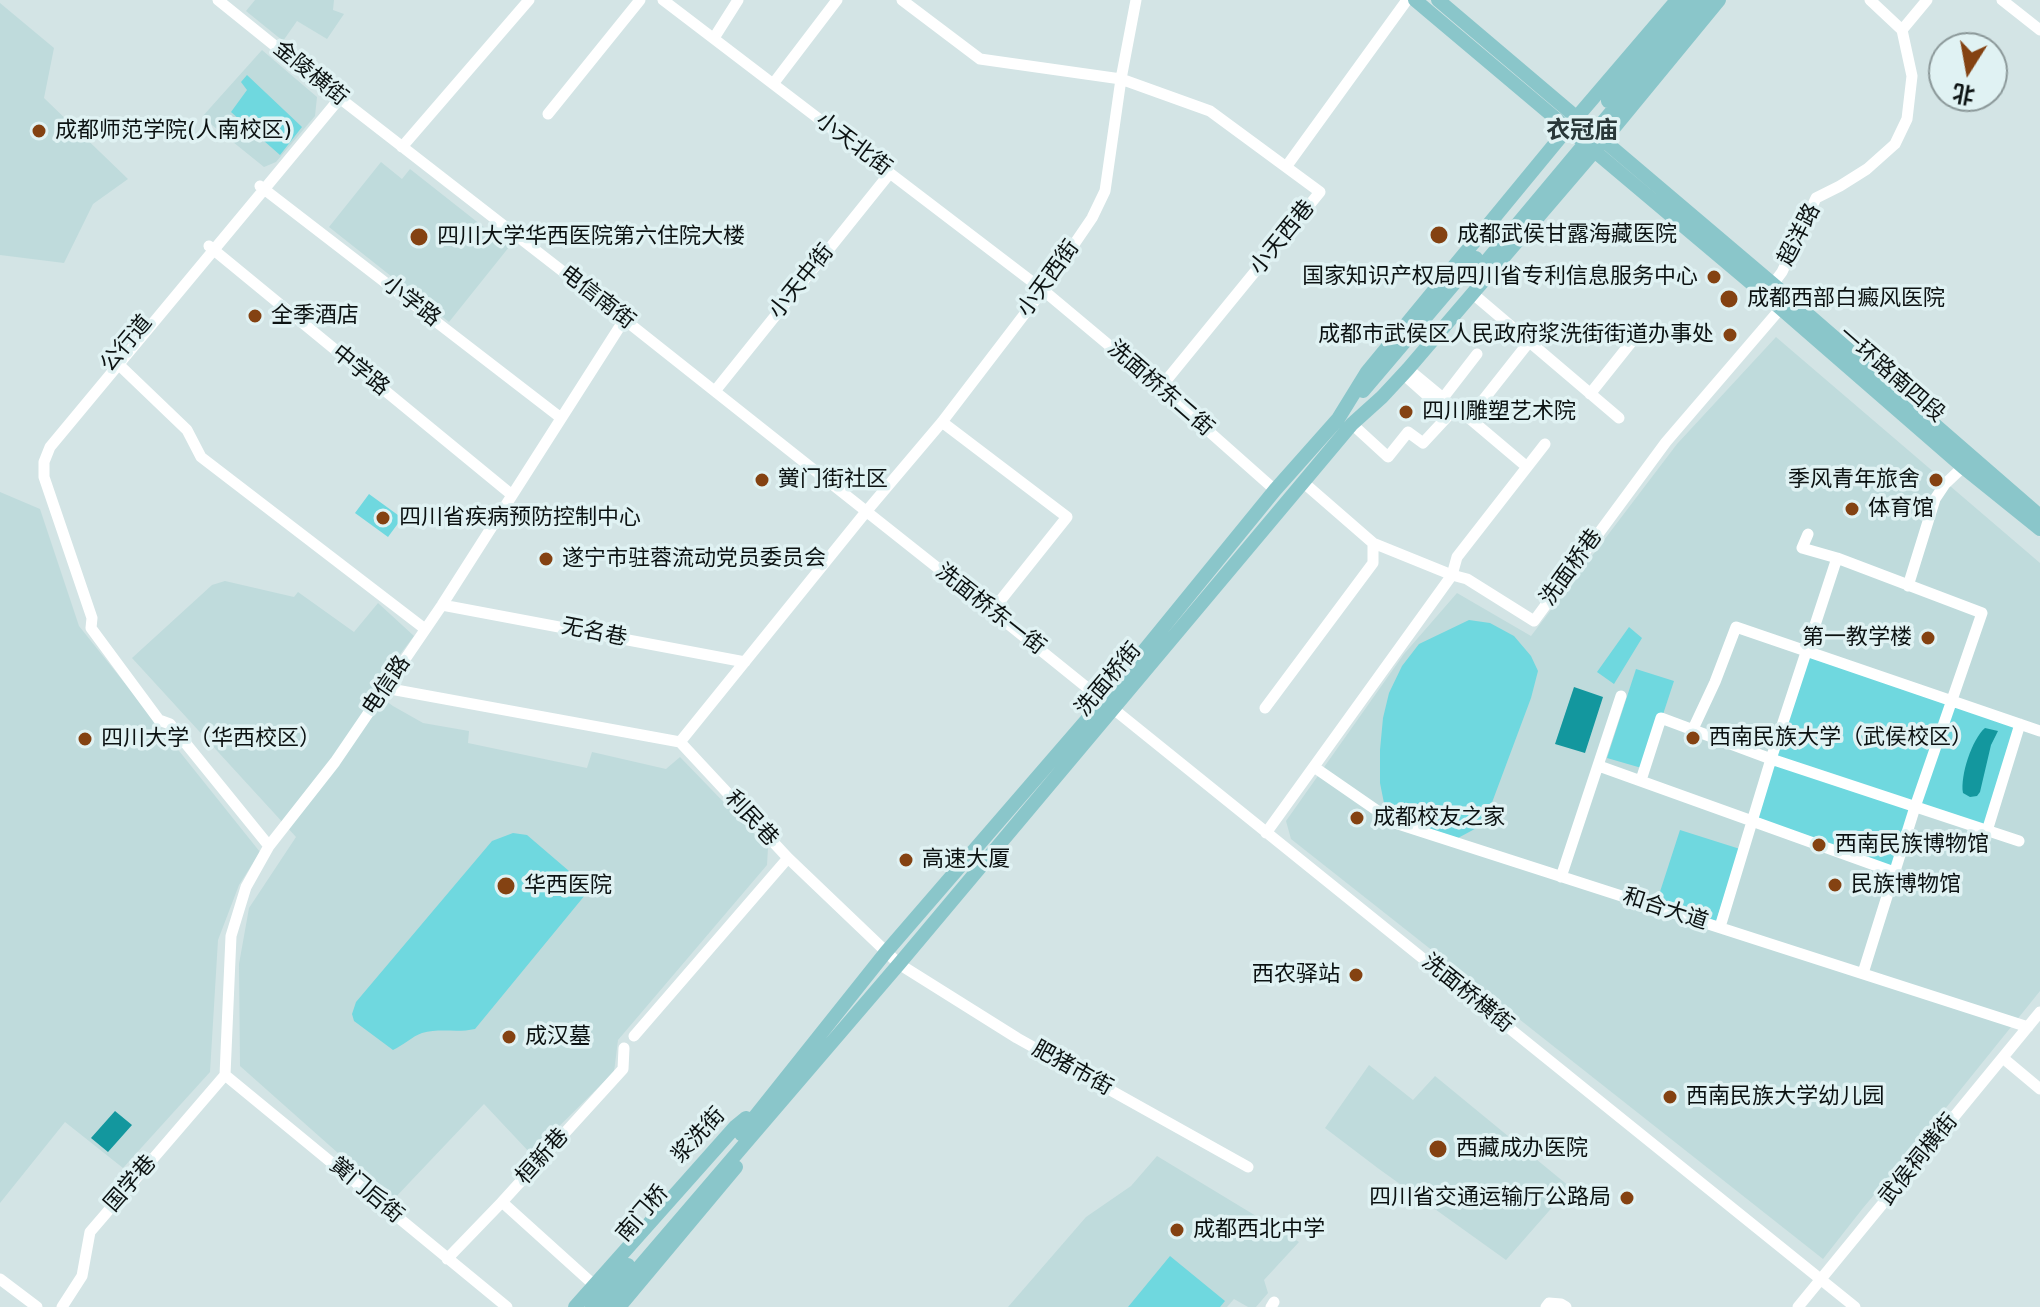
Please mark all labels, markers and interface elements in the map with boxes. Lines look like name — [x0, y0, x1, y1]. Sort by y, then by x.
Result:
north arrow — [1928, 32, 2008, 112]
street label: 金陵横街 — [267, 36, 353, 112]
text: 北 — [1951, 80, 1977, 108]
street label: 小天北街 — [810, 108, 896, 182]
place label: 成都师范学院(人南校区) — [55, 118, 292, 144]
district label: 衣冠庙 — [1546, 118, 1618, 146]
marker: 成都师范学院(人南校区) — [30, 122, 48, 140]
street label: 小天西巷 — [1245, 195, 1321, 281]
street label: 超洋路 — [1773, 200, 1827, 270]
place label: 成都武侯甘露海藏医院 — [1457, 222, 1677, 248]
place label: 四川大学华西医院第六住院大楼 — [437, 224, 745, 250]
marker: 成都武侯甘露海藏医院 — [1428, 224, 1450, 246]
marker: 四川大学华西医院第六住院大楼 — [408, 226, 430, 248]
street label: 小天西街 — [1012, 236, 1086, 322]
street label: 小天中街 — [764, 239, 840, 325]
street label: 电信南街 — [554, 261, 640, 335]
place label: 国家知识产权局四川省专利信息服务中心 — [1302, 264, 1698, 290]
marker: 国家知识产权局四川省专利信息服务中心 — [1705, 268, 1723, 286]
street label: 小学路 — [377, 271, 445, 333]
place label: 成都西部白癜风医院 — [1747, 286, 1945, 312]
marker: 成都西部白癜风医院 — [1718, 288, 1740, 310]
place label: 全季酒店 — [271, 303, 359, 329]
marker: 全季酒店 — [246, 307, 264, 325]
street label: 公行道 — [96, 310, 158, 378]
place label: 成都市武侯区人民政府浆洗街街道办事处 — [1318, 322, 1714, 348]
street label: 一环路南四段 — [1833, 322, 1949, 428]
marker: 成都市武侯区人民政府浆洗街街道办事处 — [1721, 326, 1739, 344]
street label: 洗面桥东二街 — [1102, 336, 1218, 442]
street label: 中学路 — [326, 340, 394, 402]
place label: 四川雕塑艺术院 — [1422, 399, 1576, 425]
marker: 四川雕塑艺术院 — [1397, 403, 1415, 421]
place label: 黉门街社区 — [778, 467, 888, 493]
place label: 季风青年旅舍 — [1788, 467, 1920, 493]
marker: 黉门街社区 — [753, 471, 771, 489]
marker: 季风青年旅舍 — [1927, 471, 1945, 489]
place label: 体育馆 — [1868, 496, 1934, 522]
marker: 体育馆 — [1843, 500, 1861, 518]
place label: 四川省疾病预防控制中心 — [399, 505, 641, 531]
marker: 四川省疾病预防控制中心 — [374, 509, 392, 527]
street label: 洗面桥巷 — [1535, 525, 1609, 611]
place label: 遂宁市驻蓉流动党员委员会 — [562, 546, 826, 572]
marker: 遂宁市驻蓉流动党员委员会 — [537, 550, 555, 568]
street label: 洗面桥东一街 — [930, 559, 1050, 661]
street label: 无名巷 — [559, 614, 629, 652]
place label: 第一教学楼 — [1802, 625, 1912, 651]
marker: 第一教学楼 — [1919, 629, 1937, 647]
street label: 洗面桥街 — [1071, 638, 1147, 722]
street label: 电信路 — [358, 651, 416, 721]
place label: 西南民族大学（武侯校区） — [1709, 725, 1973, 751]
place label: 四川大学（华西校区） — [101, 726, 321, 752]
marker: 西南民族大学（武侯校区） — [1684, 729, 1702, 747]
marker: 四川大学（华西校区） — [76, 730, 94, 748]
street label: 利民巷 — [719, 786, 783, 852]
place label: 成都校友之家 — [1373, 805, 1505, 831]
marker: 成都校友之家 — [1348, 809, 1366, 827]
place label: 西南民族博物馆 — [1835, 832, 1989, 858]
marker: 西南民族博物馆 — [1810, 836, 1828, 854]
place label: 高速大厦 — [922, 847, 1010, 873]
marker: 高速大厦 — [897, 851, 915, 869]
place label: 民族博物馆 — [1851, 872, 1961, 898]
place label: 华西医院 — [524, 873, 612, 899]
marker: 华西医院 — [495, 875, 517, 897]
marker: 民族博物馆 — [1826, 876, 1844, 894]
street label: 和合大道 — [1619, 884, 1711, 936]
street label: 洗面桥横街 — [1416, 949, 1518, 1039]
place label: 西农驿站 — [1252, 962, 1340, 988]
marker: 西农驿站 — [1347, 966, 1365, 984]
place label: 成汉墓 — [525, 1024, 591, 1050]
marker: 成汉墓 — [500, 1028, 518, 1046]
street label: 肥猪市街 — [1027, 1036, 1117, 1102]
place label: 西南民族大学幼儿园 — [1686, 1084, 1884, 1110]
marker: 西南民族大学幼儿园 — [1661, 1088, 1679, 1106]
street label: 浆洗街 — [667, 1103, 731, 1169]
street label: 武侯祠横街 — [1874, 1109, 1964, 1211]
street label: 桓新巷 — [511, 1124, 575, 1190]
place label: 西藏成办医院 — [1456, 1136, 1588, 1162]
marker: 西藏成办医院 — [1427, 1138, 1449, 1160]
street label: 国学巷 — [99, 1150, 163, 1218]
street label: 黉门后街 — [324, 1153, 408, 1229]
street label: 南门桥 — [611, 1180, 675, 1248]
place label: 四川省交通运输厅公路局 — [1369, 1185, 1611, 1211]
marker: 四川省交通运输厅公路局 — [1618, 1189, 1636, 1207]
place label: 成都西北中学 — [1193, 1217, 1325, 1243]
marker: 成都西北中学 — [1168, 1221, 1186, 1239]

